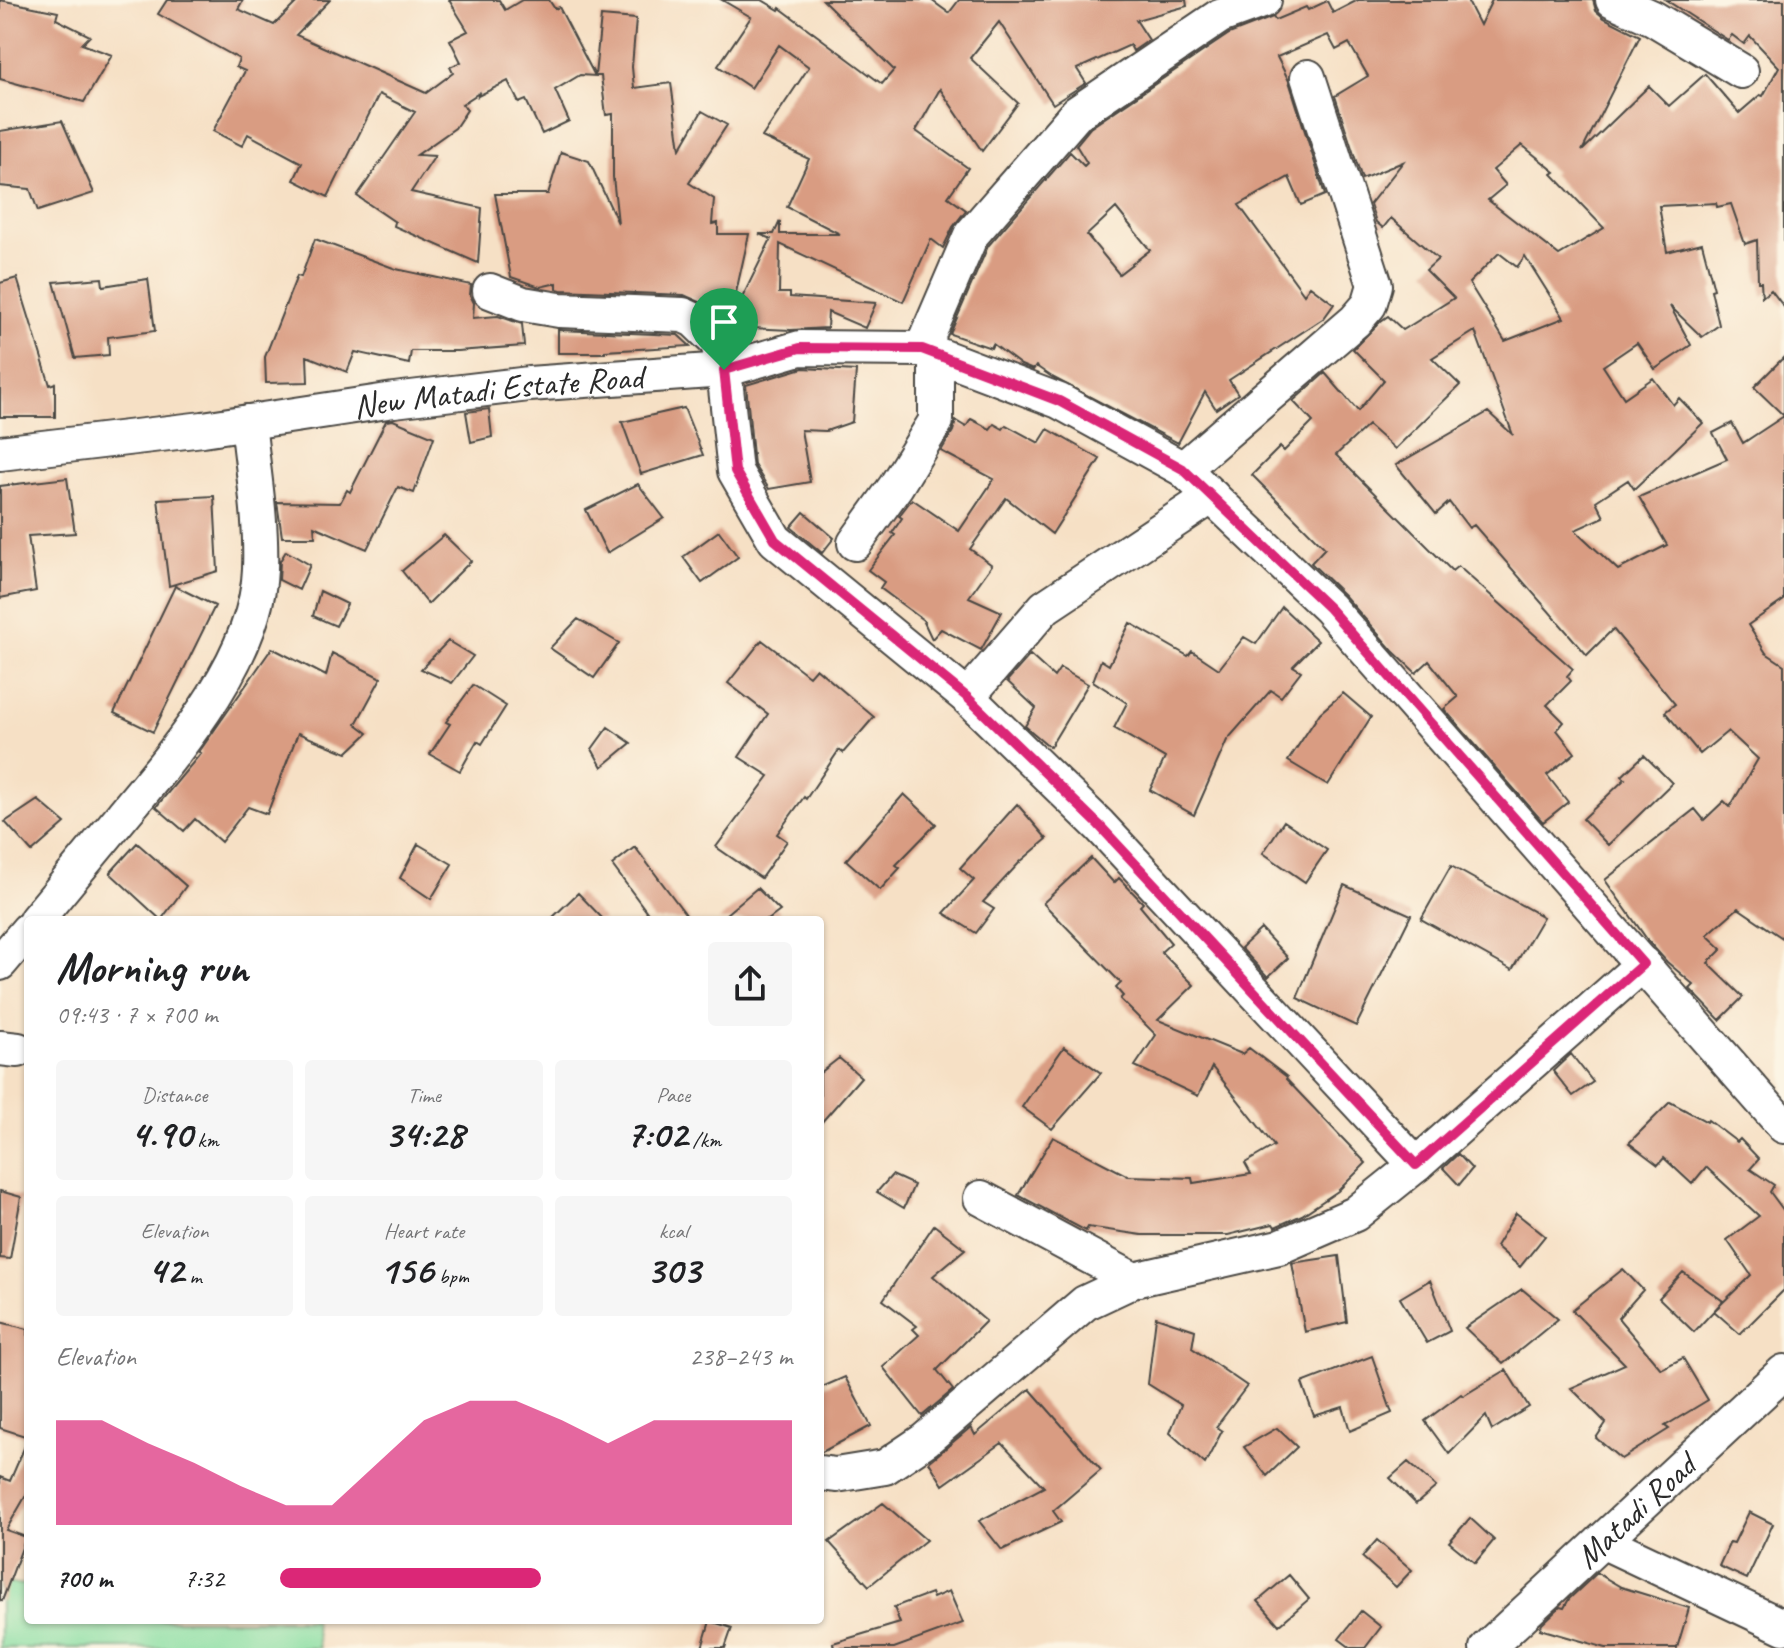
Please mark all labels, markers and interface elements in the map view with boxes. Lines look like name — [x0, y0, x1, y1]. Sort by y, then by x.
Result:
pin — [690, 288, 758, 370]
icon: arrive — [702, 300, 746, 344]
street label: New Matadi Estate Road — [350, 355, 649, 428]
text: Morning run — [56, 940, 248, 995]
button: share — [708, 942, 792, 1026]
text: 09:43 · 7 × 700 m — [56, 998, 217, 1031]
text: Distance — [142, 1081, 207, 1109]
text: Time — [407, 1081, 441, 1109]
text: Pace — [656, 1081, 690, 1109]
text: 4.90 — [131, 1109, 192, 1159]
text: 34:28 — [384, 1109, 464, 1159]
text: 7:02 — [625, 1109, 687, 1159]
text: km — [192, 1126, 219, 1154]
text: /km — [687, 1126, 721, 1154]
text: Elevation — [141, 1217, 209, 1245]
text: Heart rate — [384, 1217, 464, 1245]
text: kcal — [659, 1217, 688, 1245]
text: 42 — [148, 1245, 184, 1295]
text: 156 — [379, 1245, 433, 1295]
text: 303 — [646, 1245, 700, 1295]
text: m — [184, 1262, 201, 1290]
text: bpm — [433, 1262, 469, 1290]
text: Elevation — [56, 1340, 136, 1373]
text: 238–243 m — [689, 1340, 792, 1373]
street label: Matadi Road — [1566, 1441, 1708, 1577]
text: 700 m — [56, 1562, 112, 1595]
text: 7:32 — [184, 1562, 224, 1595]

